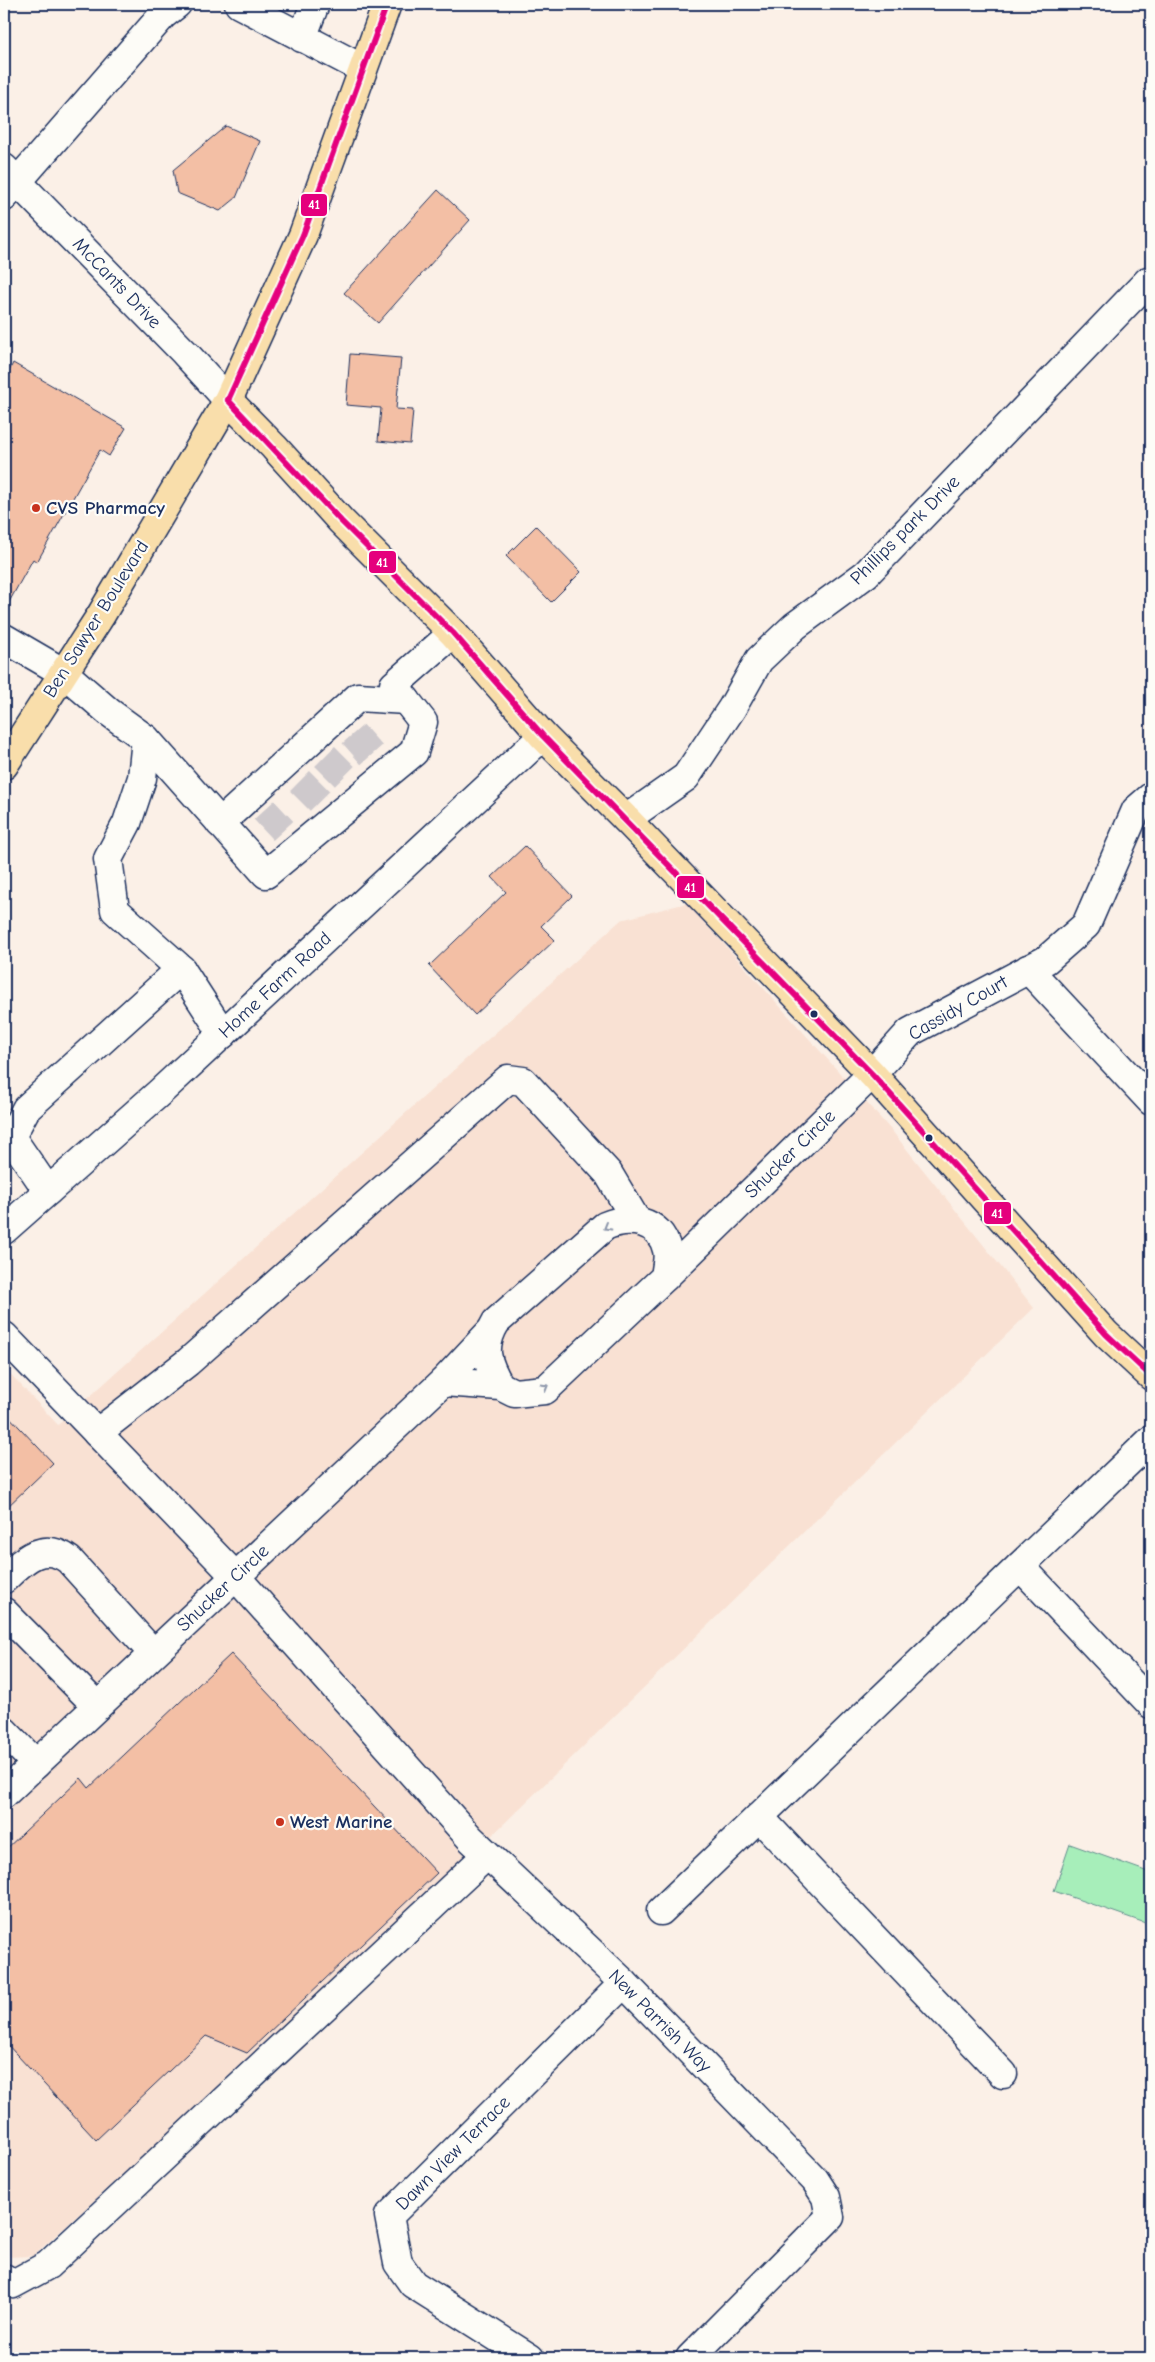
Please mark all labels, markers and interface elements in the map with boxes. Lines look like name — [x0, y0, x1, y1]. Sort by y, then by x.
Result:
line badge: 41 — [300, 193, 328, 217]
text: 41 — [308, 196, 320, 213]
street label: McCants Drive — [68, 233, 166, 333]
street label: Phillips park Drive — [846, 471, 964, 589]
place label: CVS Pharmacy — [46, 497, 165, 519]
marker: CVS Pharmacy — [30, 502, 42, 514]
street label: Ben Sawyer Boulevard — [39, 536, 153, 702]
line badge: 41 — [368, 550, 397, 574]
text: 41 — [376, 554, 388, 571]
line badge: 41 — [676, 875, 705, 899]
text: 41 — [684, 879, 696, 896]
street label: Home Farm Road — [214, 927, 336, 1043]
street label: Cassidy Court — [904, 970, 1012, 1045]
unlabelled marker — [809, 1009, 819, 1019]
street label: Shucker Circle — [740, 1105, 840, 1203]
unlabelled marker — [924, 1133, 934, 1143]
line badge: 41 — [983, 1201, 1012, 1225]
text: 41 — [991, 1205, 1003, 1222]
one-way arrow — [603, 1220, 612, 1230]
one-way arrow — [540, 1384, 549, 1394]
street label: Shucker Circle — [173, 1540, 273, 1636]
place label: West Marine — [290, 1811, 392, 1833]
marker: West Marine — [274, 1816, 286, 1828]
street label: New Parrish Way — [604, 1965, 716, 2077]
street label: Dawn View Terrace — [391, 2091, 515, 2215]

